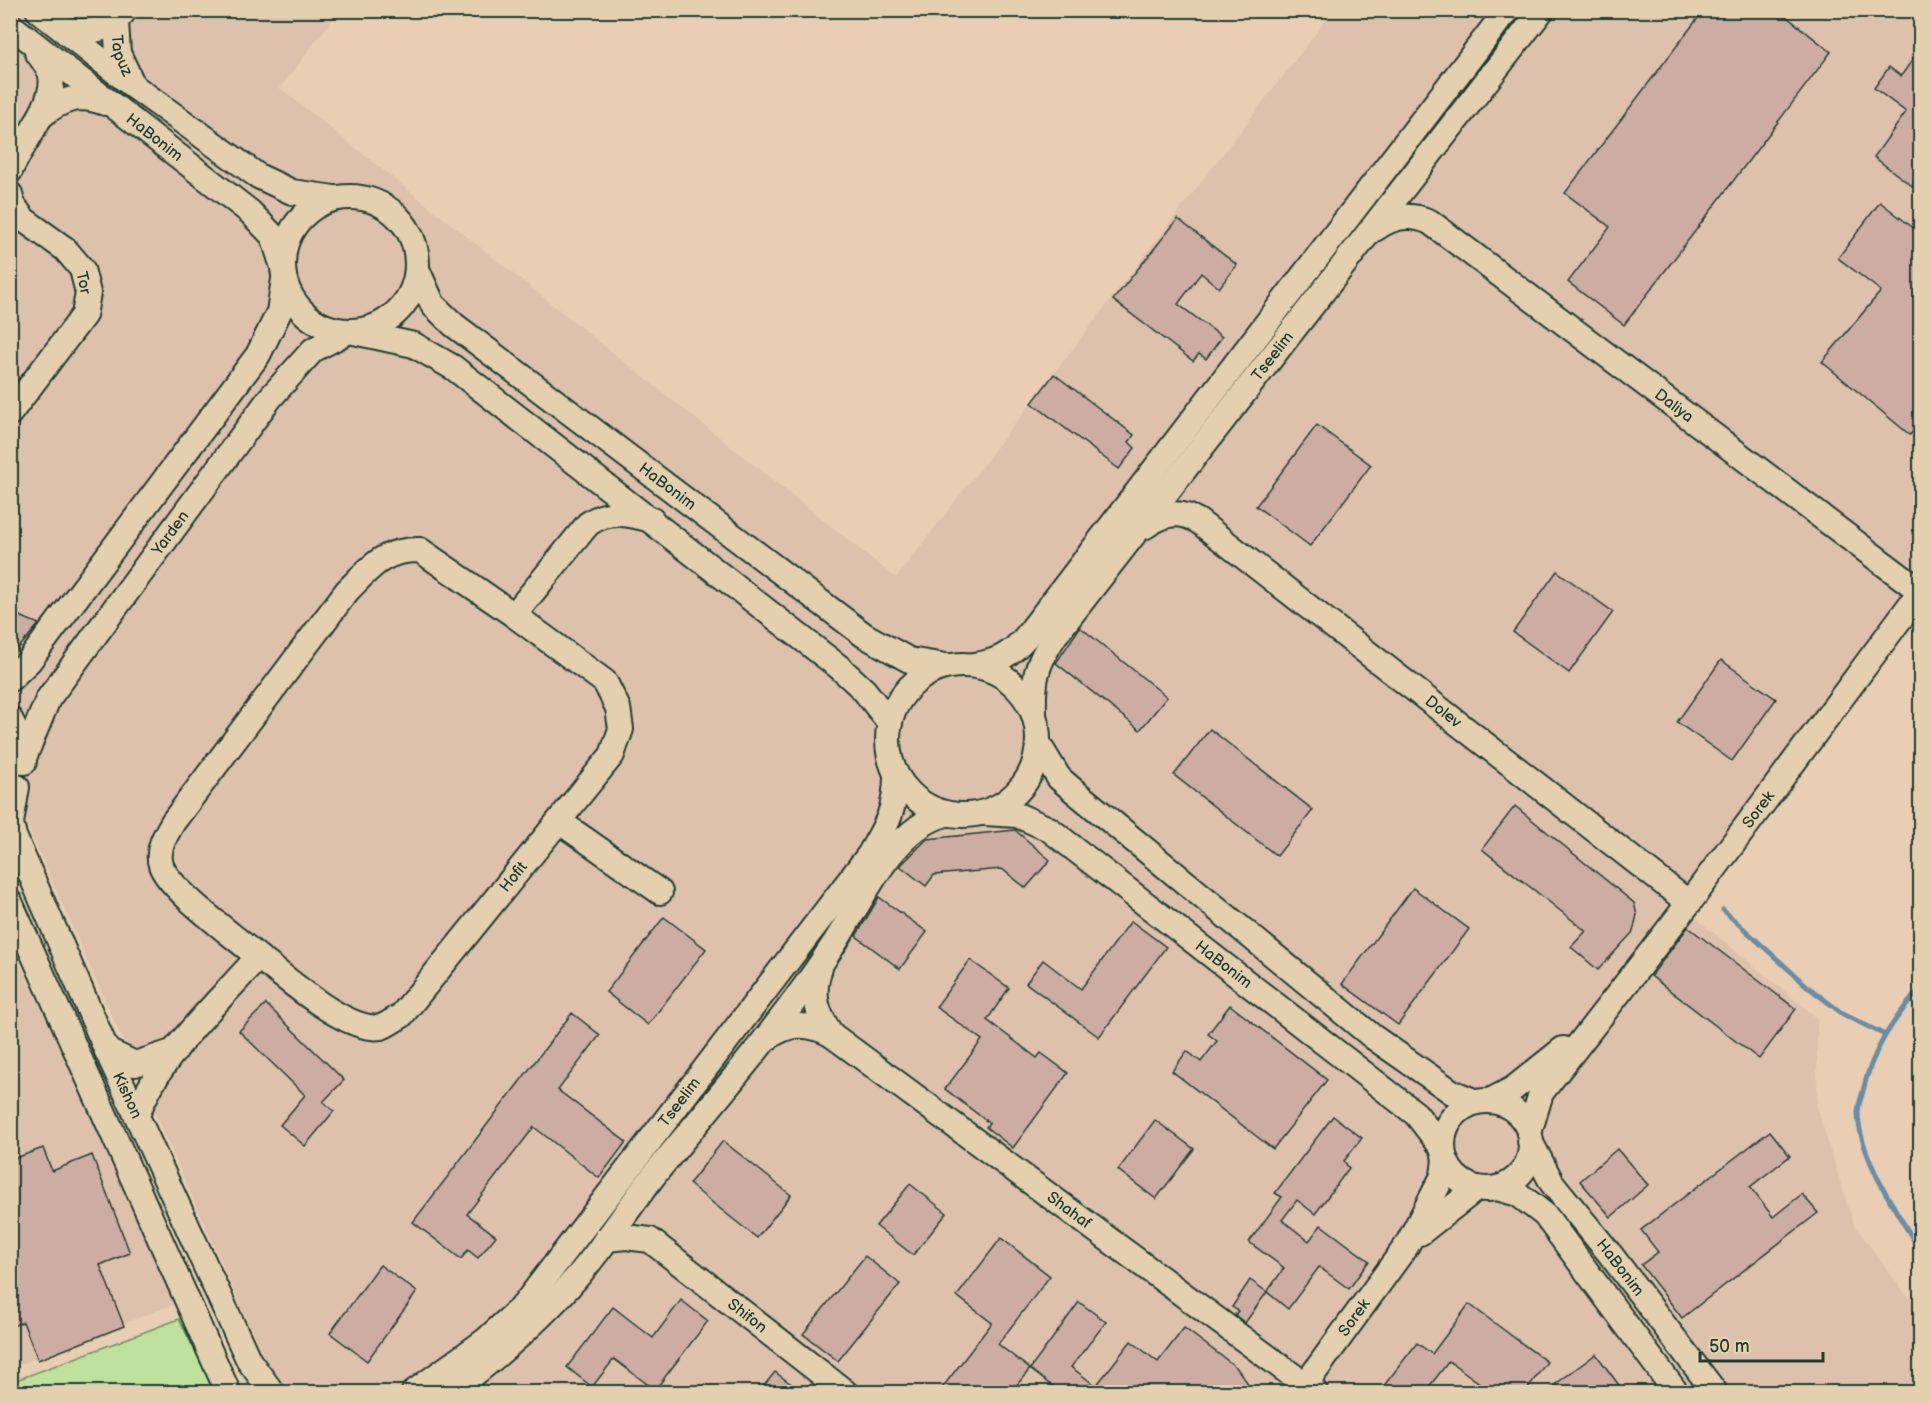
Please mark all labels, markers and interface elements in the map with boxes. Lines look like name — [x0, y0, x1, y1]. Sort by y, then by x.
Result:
street label: Tapuz — [107, 34, 137, 79]
street label: HaBonim — [122, 109, 187, 166]
street label: Tor — [71, 270, 95, 296]
street label: Tseelim — [1247, 328, 1298, 385]
street label: Daliya — [1651, 385, 1697, 426]
street label: HaBonim — [635, 459, 700, 514]
street label: Yarden — [147, 507, 193, 560]
street label: Dolev — [1421, 692, 1466, 732]
street label: Sorek — [1738, 787, 1779, 832]
street label: Hofit — [496, 858, 531, 896]
street label: HaBonim — [1191, 937, 1256, 993]
street label: Kishon — [109, 1069, 146, 1122]
street label: Tseelim — [655, 1074, 704, 1131]
street label: Shahaf — [1043, 1188, 1095, 1233]
street label: HaBonim — [1592, 1235, 1648, 1300]
street label: Shifon — [724, 1295, 771, 1337]
street label: Sorek — [1334, 1295, 1374, 1340]
scale bar — [1700, 1325, 1823, 1363]
text: 50 m — [1709, 1336, 1750, 1357]

